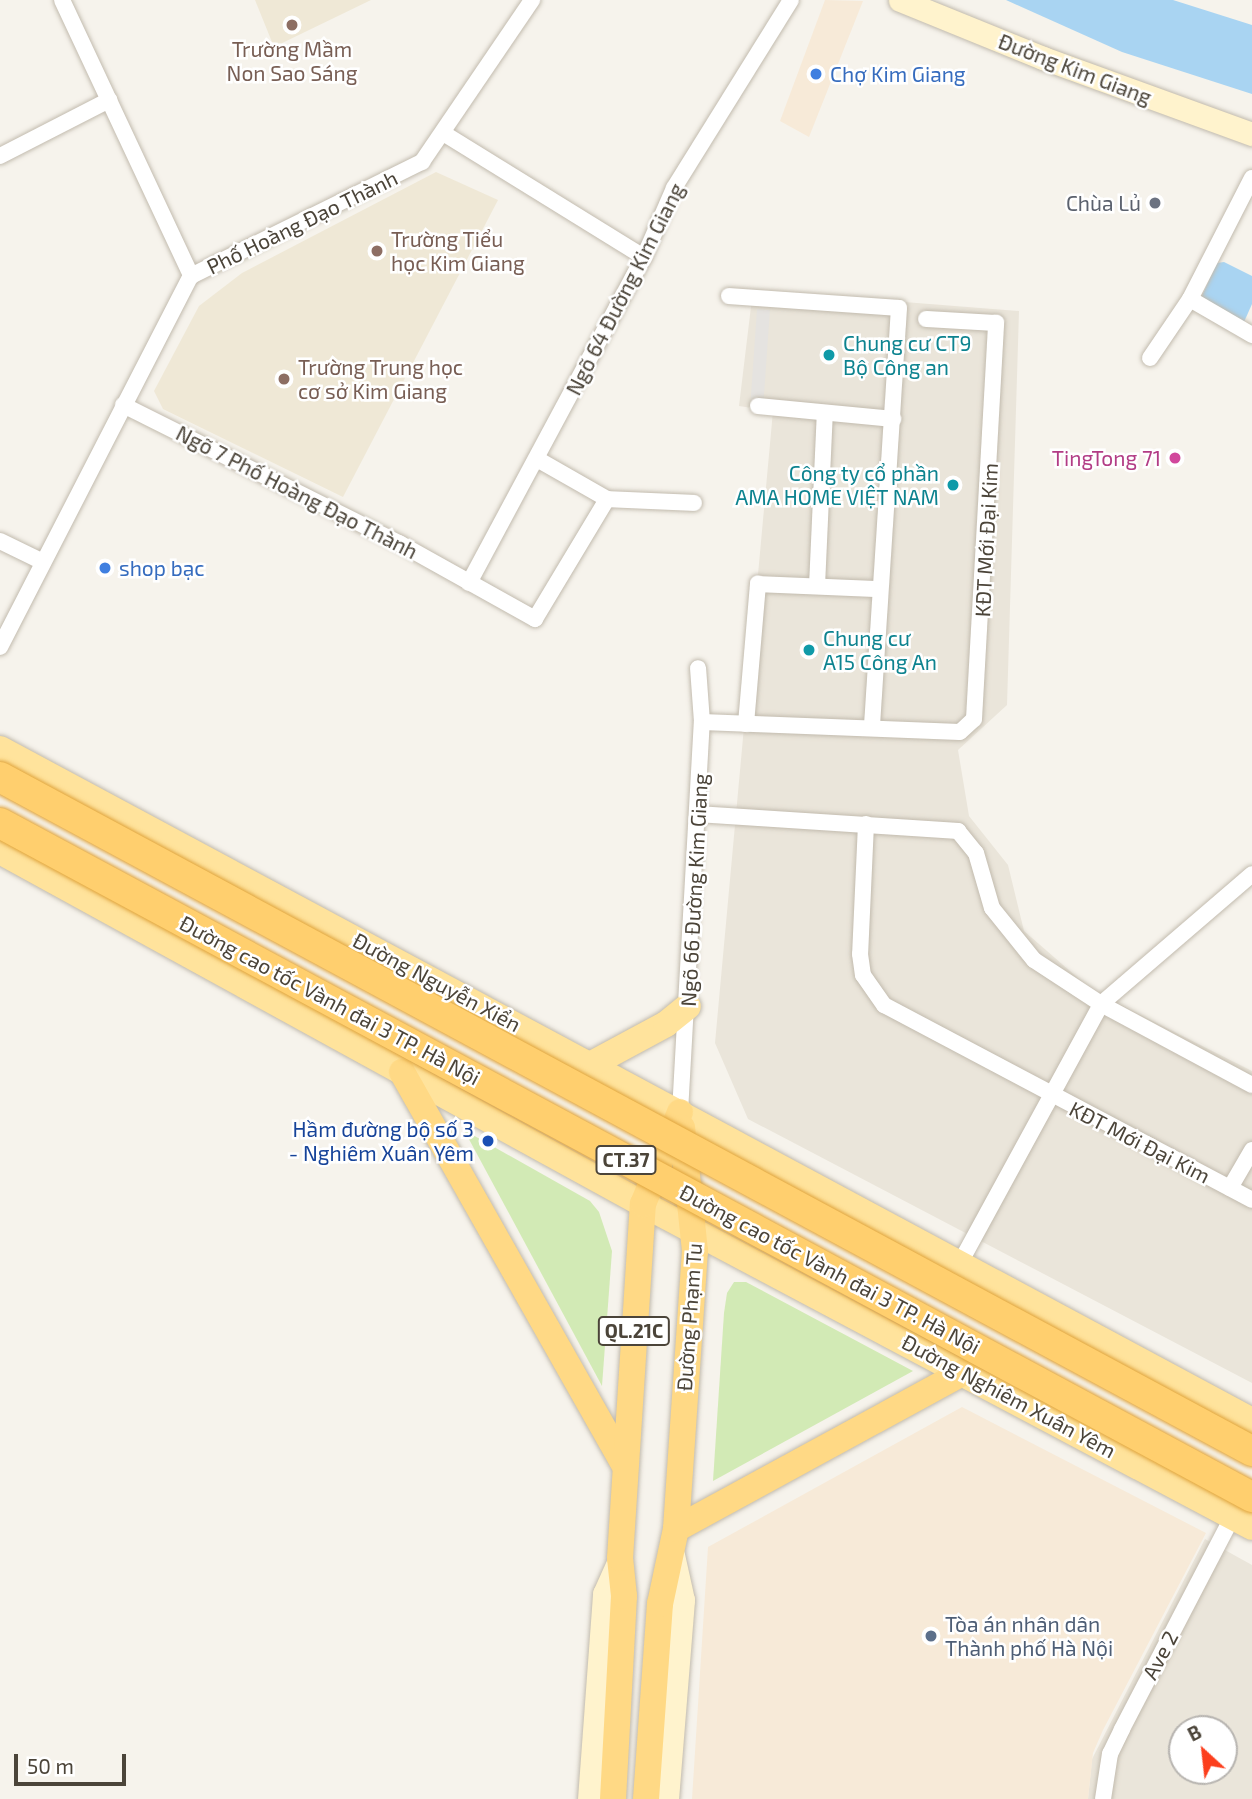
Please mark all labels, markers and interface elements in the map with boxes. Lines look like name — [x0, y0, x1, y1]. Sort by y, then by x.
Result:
marker: Trường Mầm Non Sao Sáng — [284, 17, 300, 33]
street label: Đường Kim Giang — [995, 28, 1155, 110]
place label: Trường Mầm Non Sao Sáng — [227, 36, 357, 86]
place label: Chợ Kim Giang — [830, 61, 966, 87]
marker: Chợ Kim Giang — [808, 66, 824, 82]
street label: Phố Hoàng Đạo Thành — [202, 165, 402, 279]
street label: Ngõ 64 Đường Kim Giang — [561, 179, 689, 399]
place label: Chùa Lủ — [1066, 190, 1141, 216]
marker: Chùa Lủ — [1147, 195, 1163, 211]
place label: Trường Tiểu học Kim Giang — [391, 226, 525, 276]
marker: Trường Tiểu học Kim Giang — [369, 243, 385, 259]
place label: Chung cư CT9 Bộ Công an — [843, 330, 971, 380]
marker: Chung cư CT9 Bộ Công an — [821, 347, 837, 363]
place label: Trường Trung học cơ sở Kim Giang — [298, 354, 464, 404]
marker: Trường Trung học cơ sở Kim Giang — [276, 371, 292, 387]
street label: Ngõ 7 Phố Hoàng Đạo Thành — [172, 420, 422, 564]
place label: TingTong 71 — [1052, 445, 1161, 471]
marker: TingTong 71 — [1167, 450, 1183, 466]
place label: Công ty cổ phần AMA HOME VIỆT NAM — [734, 460, 939, 510]
street label: KĐT Mới Đại Kim — [969, 462, 1003, 618]
marker: Công ty cổ phần AMA HOME VIỆT NAM — [945, 477, 961, 493]
place label: shop bạc — [119, 555, 204, 581]
marker: shop bạc — [97, 560, 113, 576]
place label: Chung cư A15 Công An — [823, 625, 937, 675]
marker: Chung cư A15 Công An — [801, 642, 817, 658]
street label: Ngõ 66 Đường Kim Giang — [675, 773, 713, 1007]
street label: Đường cao tốc Vành đai 3 TP. Hà Nội — [175, 910, 485, 1090]
street label: Đường Nguyễn Xiển — [349, 927, 525, 1037]
street label: KĐT Mới Đại Kim — [1065, 1096, 1215, 1188]
place label: Hầm đường bộ số 3 - Nghiêm Xuân Yêm — [288, 1116, 474, 1166]
marker: Hầm đường bộ số 3 - Nghiêm Xuân Yêm — [480, 1133, 496, 1149]
road number: CT.37 — [594, 1144, 658, 1176]
street label: Đường cao tốc Vành đai 3 TP. Hà Nội — [675, 1179, 985, 1359]
street label: Đường Phạm Tu — [671, 1242, 707, 1392]
road number: QL.21C — [597, 1316, 671, 1346]
street label: Đường Nghiêm Xuân Yêm — [898, 1329, 1120, 1463]
place label: Tòa án nhân dân Thành phố Hà Nội — [945, 1611, 1113, 1661]
street label: Ave 2 — [1137, 1626, 1183, 1684]
marker: Tòa án nhân dân Thành phố Hà Nội — [923, 1628, 939, 1644]
north arrow — [1168, 1715, 1238, 1785]
text: B — [1183, 1720, 1205, 1746]
scale bar — [18, 1740, 130, 1784]
text: 50 m — [27, 1753, 74, 1778]

